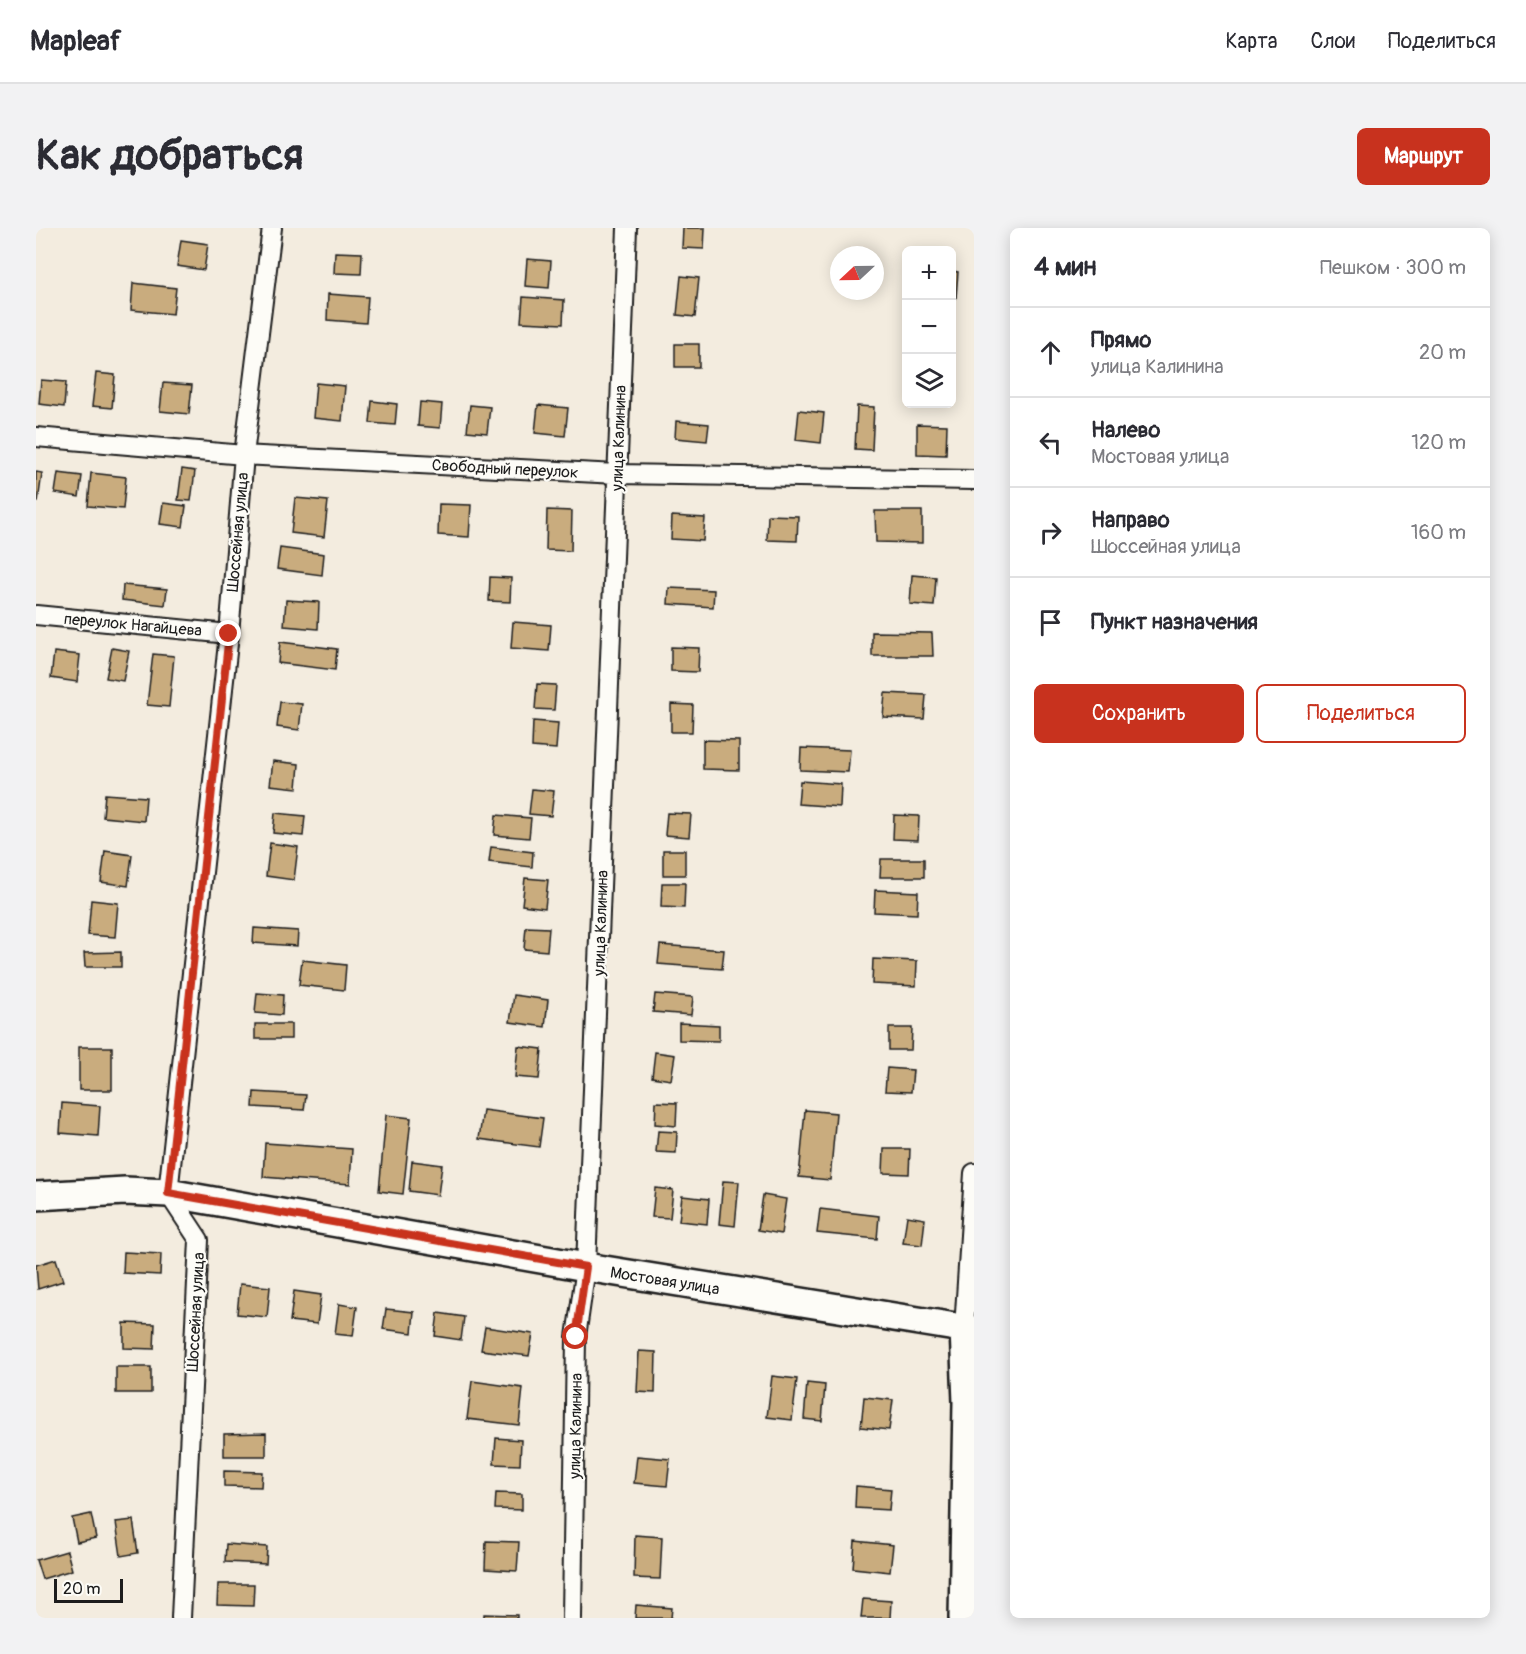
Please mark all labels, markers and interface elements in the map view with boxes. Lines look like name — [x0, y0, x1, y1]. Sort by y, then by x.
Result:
text: Mapleaf — [30, 24, 121, 59]
text: Карта — [1225, 28, 1277, 55]
text: Слои — [1310, 28, 1355, 55]
text: Поделиться — [1388, 28, 1496, 55]
button: Маршрут — [1357, 128, 1490, 185]
text: Как добраться — [36, 130, 303, 182]
north arrow — [830, 246, 884, 300]
map controls — [902, 246, 956, 408]
button: + — [902, 246, 956, 300]
text: 4 мин — [1034, 251, 1096, 283]
text: Пешком · 300 m — [1320, 255, 1466, 280]
button: − — [902, 300, 956, 354]
text: Прямо — [1091, 326, 1151, 354]
icon: ahead — [1034, 336, 1067, 369]
text: 20 m — [1419, 340, 1466, 365]
button: layers — [902, 354, 956, 408]
text: улица Калинина — [1091, 354, 1224, 379]
street label: улица Калинина — [607, 385, 631, 492]
text: Налево — [1091, 416, 1160, 444]
icon: left — [1034, 426, 1067, 459]
text: 120 m — [1411, 430, 1466, 455]
text: Мостовая улица — [1091, 444, 1229, 469]
street label: Свободный переулок — [431, 455, 579, 483]
street label: Шоссейная улица — [223, 472, 253, 593]
text: Направо — [1091, 506, 1170, 534]
icon: right — [1034, 516, 1067, 549]
text: 160 m — [1411, 520, 1466, 545]
text: Шоссейная улица — [1091, 534, 1241, 559]
icon: arrive — [1034, 606, 1067, 639]
text: Пункт назначения — [1091, 608, 1258, 636]
street label: переулок Нагайцева — [63, 609, 203, 641]
route end — [215, 620, 241, 646]
button: Сохранить — [1034, 684, 1244, 743]
button: Поделиться — [1256, 684, 1466, 743]
street label: улица Калинина — [589, 870, 613, 977]
street label: Шоссейная улица — [183, 1252, 209, 1372]
street label: Мостовая улица — [609, 1262, 721, 1300]
route start — [562, 1323, 588, 1349]
street label: улица Калинина — [565, 1373, 587, 1480]
scale bar — [54, 1576, 123, 1604]
text: 20 m — [63, 1579, 101, 1599]

